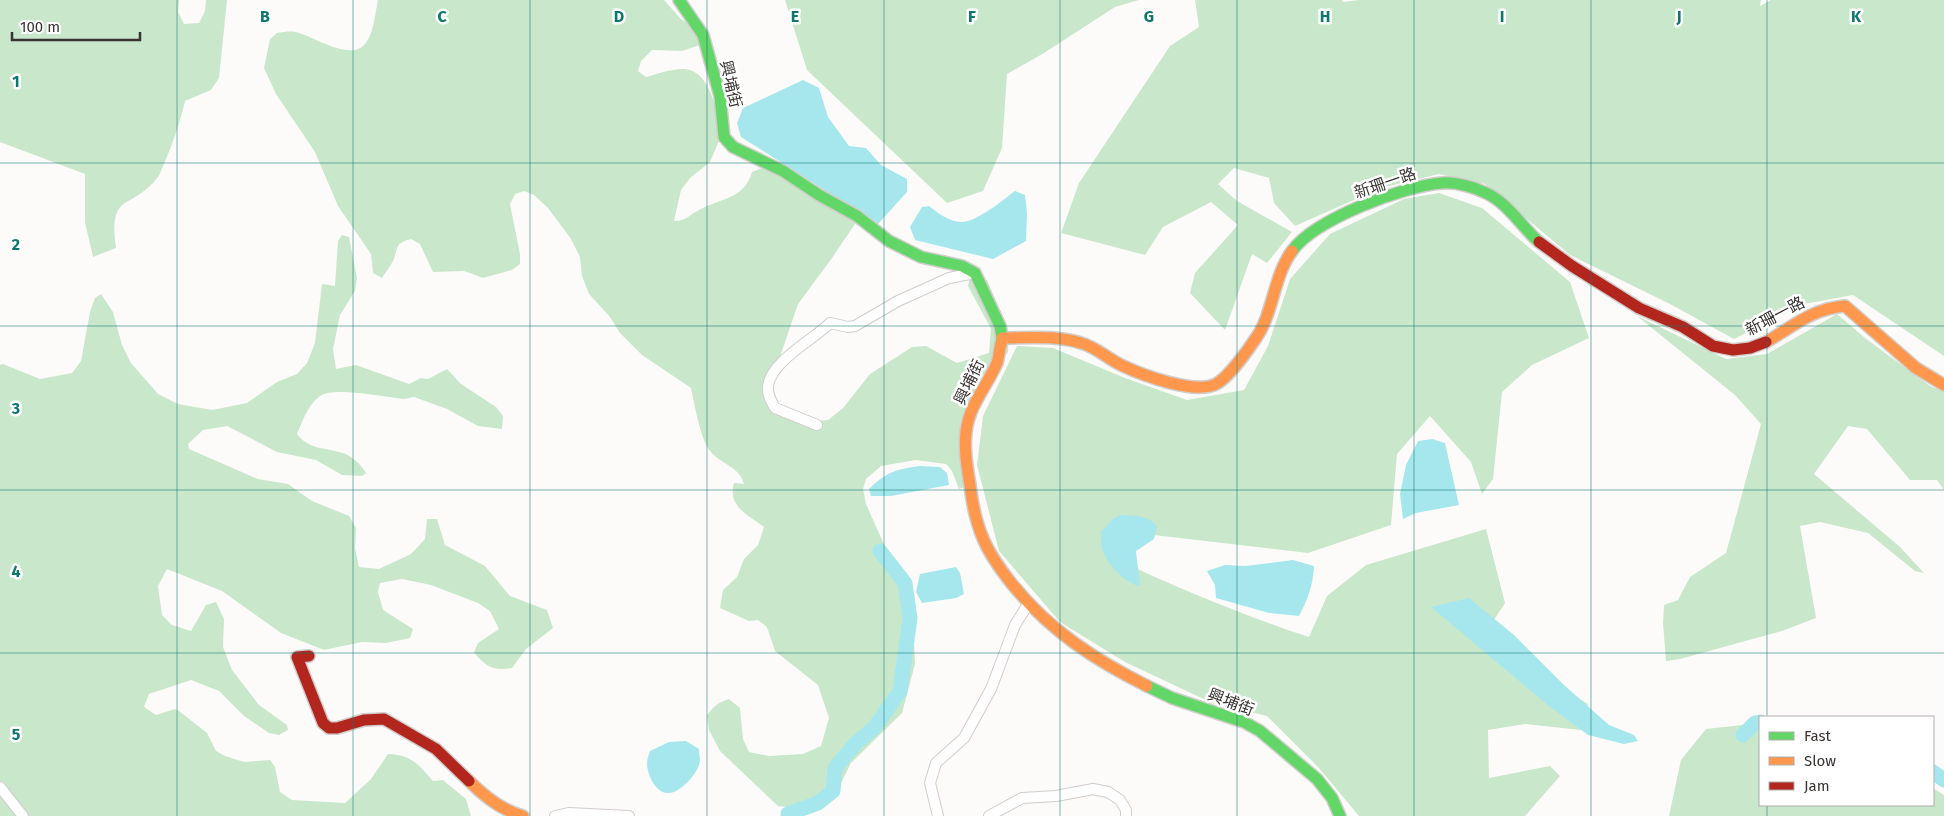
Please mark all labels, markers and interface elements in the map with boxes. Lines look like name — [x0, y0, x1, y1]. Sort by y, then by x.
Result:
text: B — [260, 7, 270, 26]
text: C — [437, 7, 447, 26]
text: D — [614, 7, 624, 26]
text: E — [791, 7, 799, 26]
text: F — [968, 7, 976, 26]
text: G — [1144, 7, 1154, 26]
text: H — [1320, 7, 1330, 26]
text: I — [1500, 7, 1504, 26]
text: J — [1675, 7, 1682, 26]
text: K — [1851, 7, 1862, 26]
scale bar — [12, 10, 140, 42]
text: 100 m — [20, 18, 60, 36]
street label: 興埔街 — [716, 58, 746, 110]
text: 1 — [12, 72, 20, 91]
street label: 新珊一路 — [1352, 164, 1418, 202]
text: 2 — [12, 235, 20, 254]
street label: 新珊一路 — [1742, 293, 1808, 339]
street label: 興埔街 — [950, 356, 988, 408]
text: 3 — [11, 399, 20, 418]
text: 4 — [11, 562, 21, 581]
street label: 興埔街 — [1205, 685, 1257, 719]
legend — [1759, 716, 1934, 806]
text: 5 — [12, 725, 21, 744]
text: Fast — [1804, 727, 1831, 745]
text: Slow — [1804, 752, 1836, 770]
text: Jam — [1804, 777, 1830, 795]

